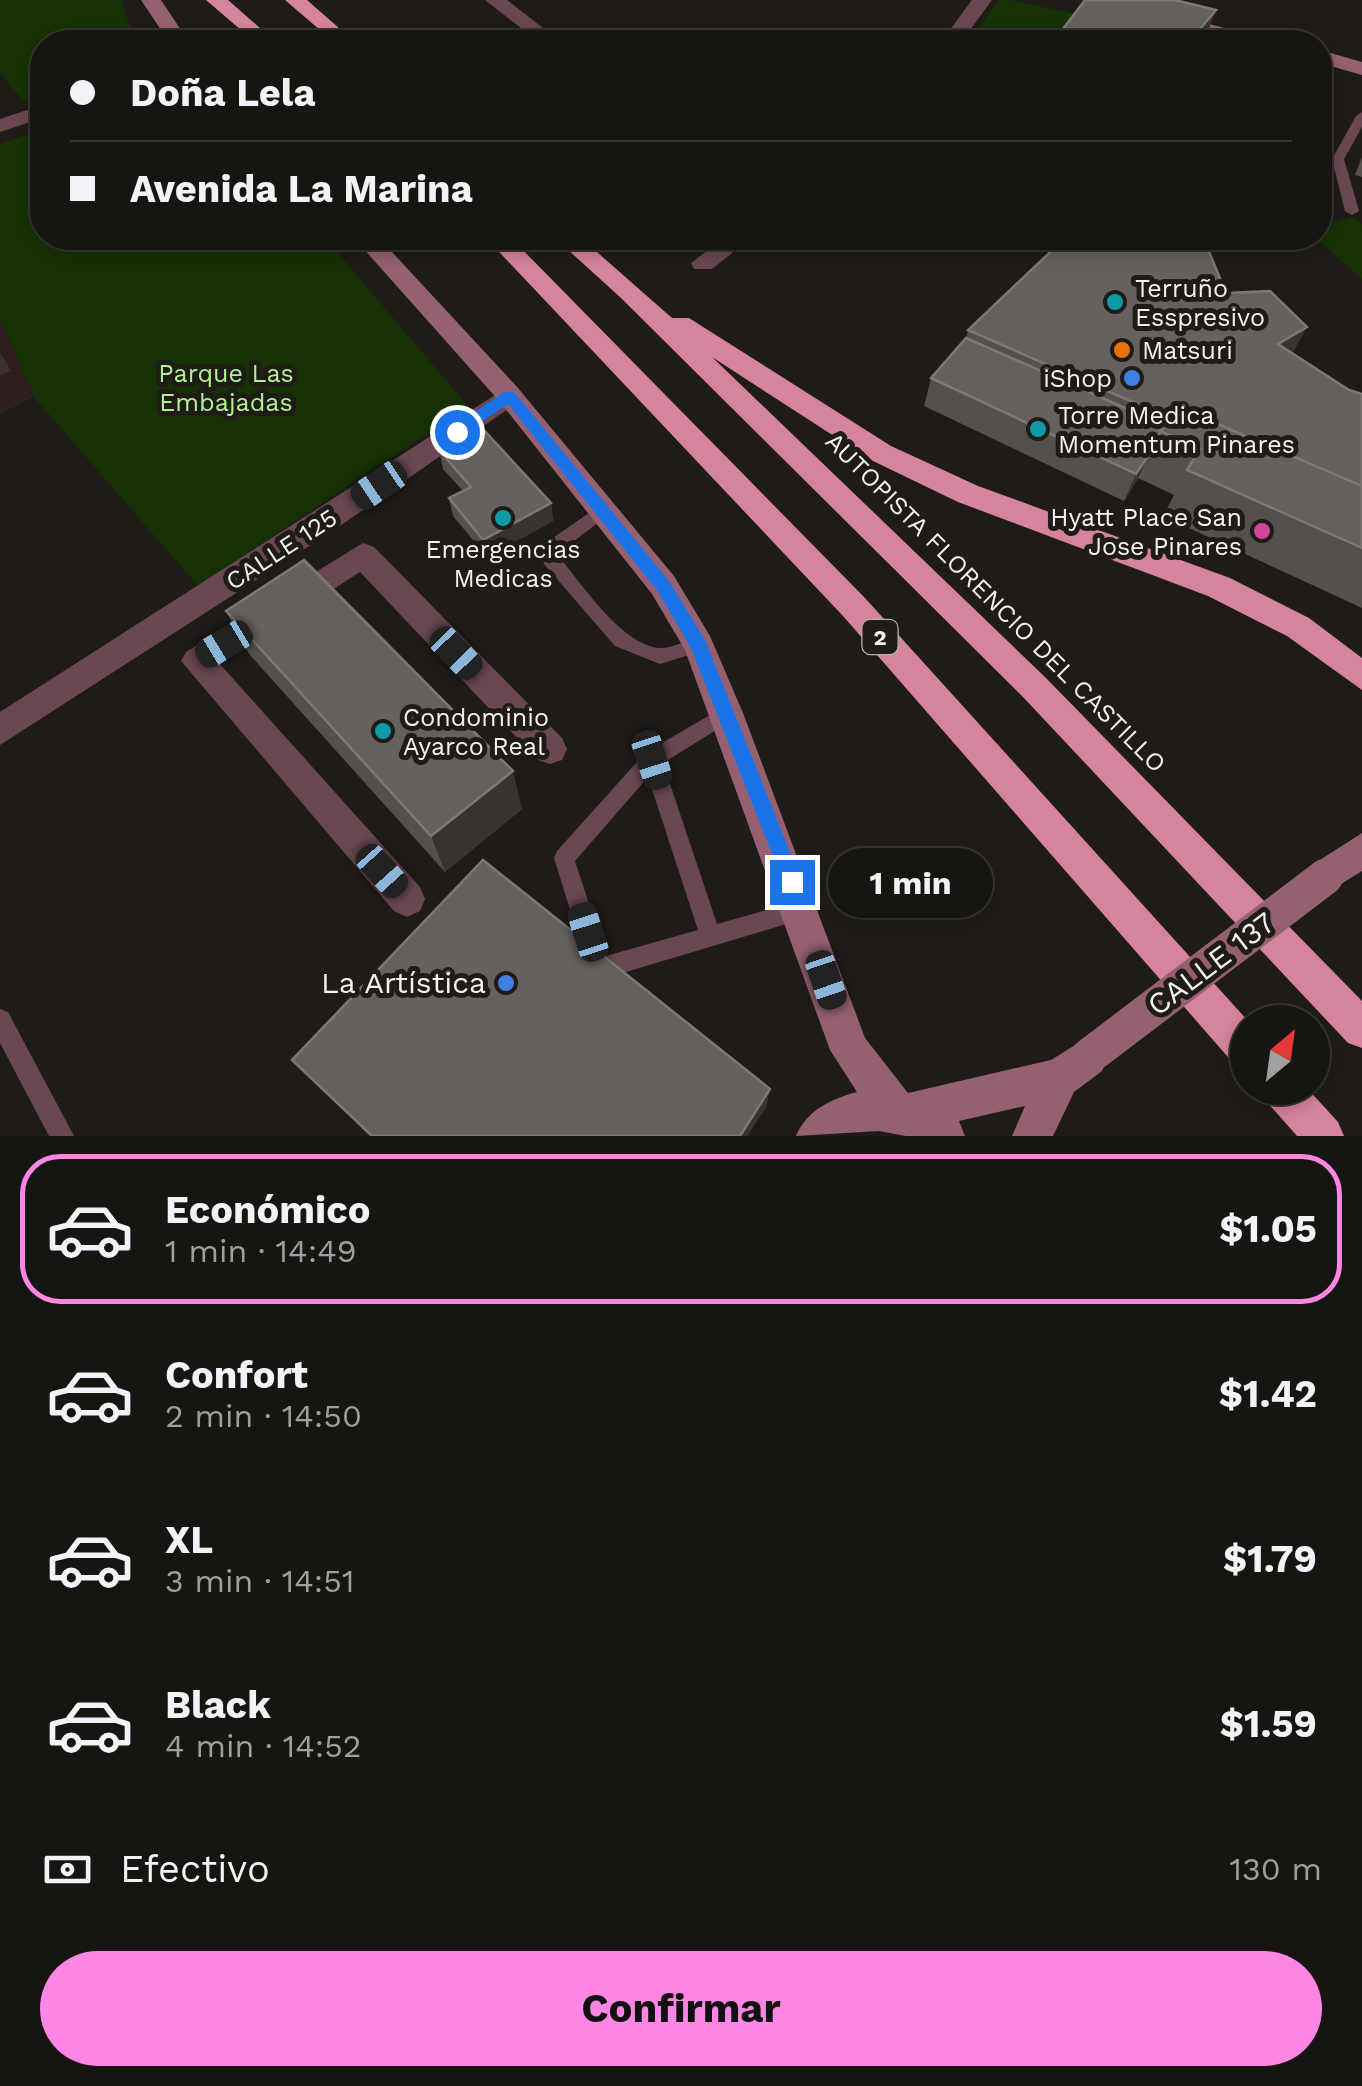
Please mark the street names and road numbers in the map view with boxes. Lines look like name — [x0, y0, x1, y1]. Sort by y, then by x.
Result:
street label: AUTOPISTA FLORENCIO DEL CASTILLO — [820, 426, 1172, 778]
street label: CALLE 125 — [220, 503, 342, 596]
road number: 2 — [862, 620, 898, 654]
street label: CALLE 137 — [1140, 905, 1281, 1023]

